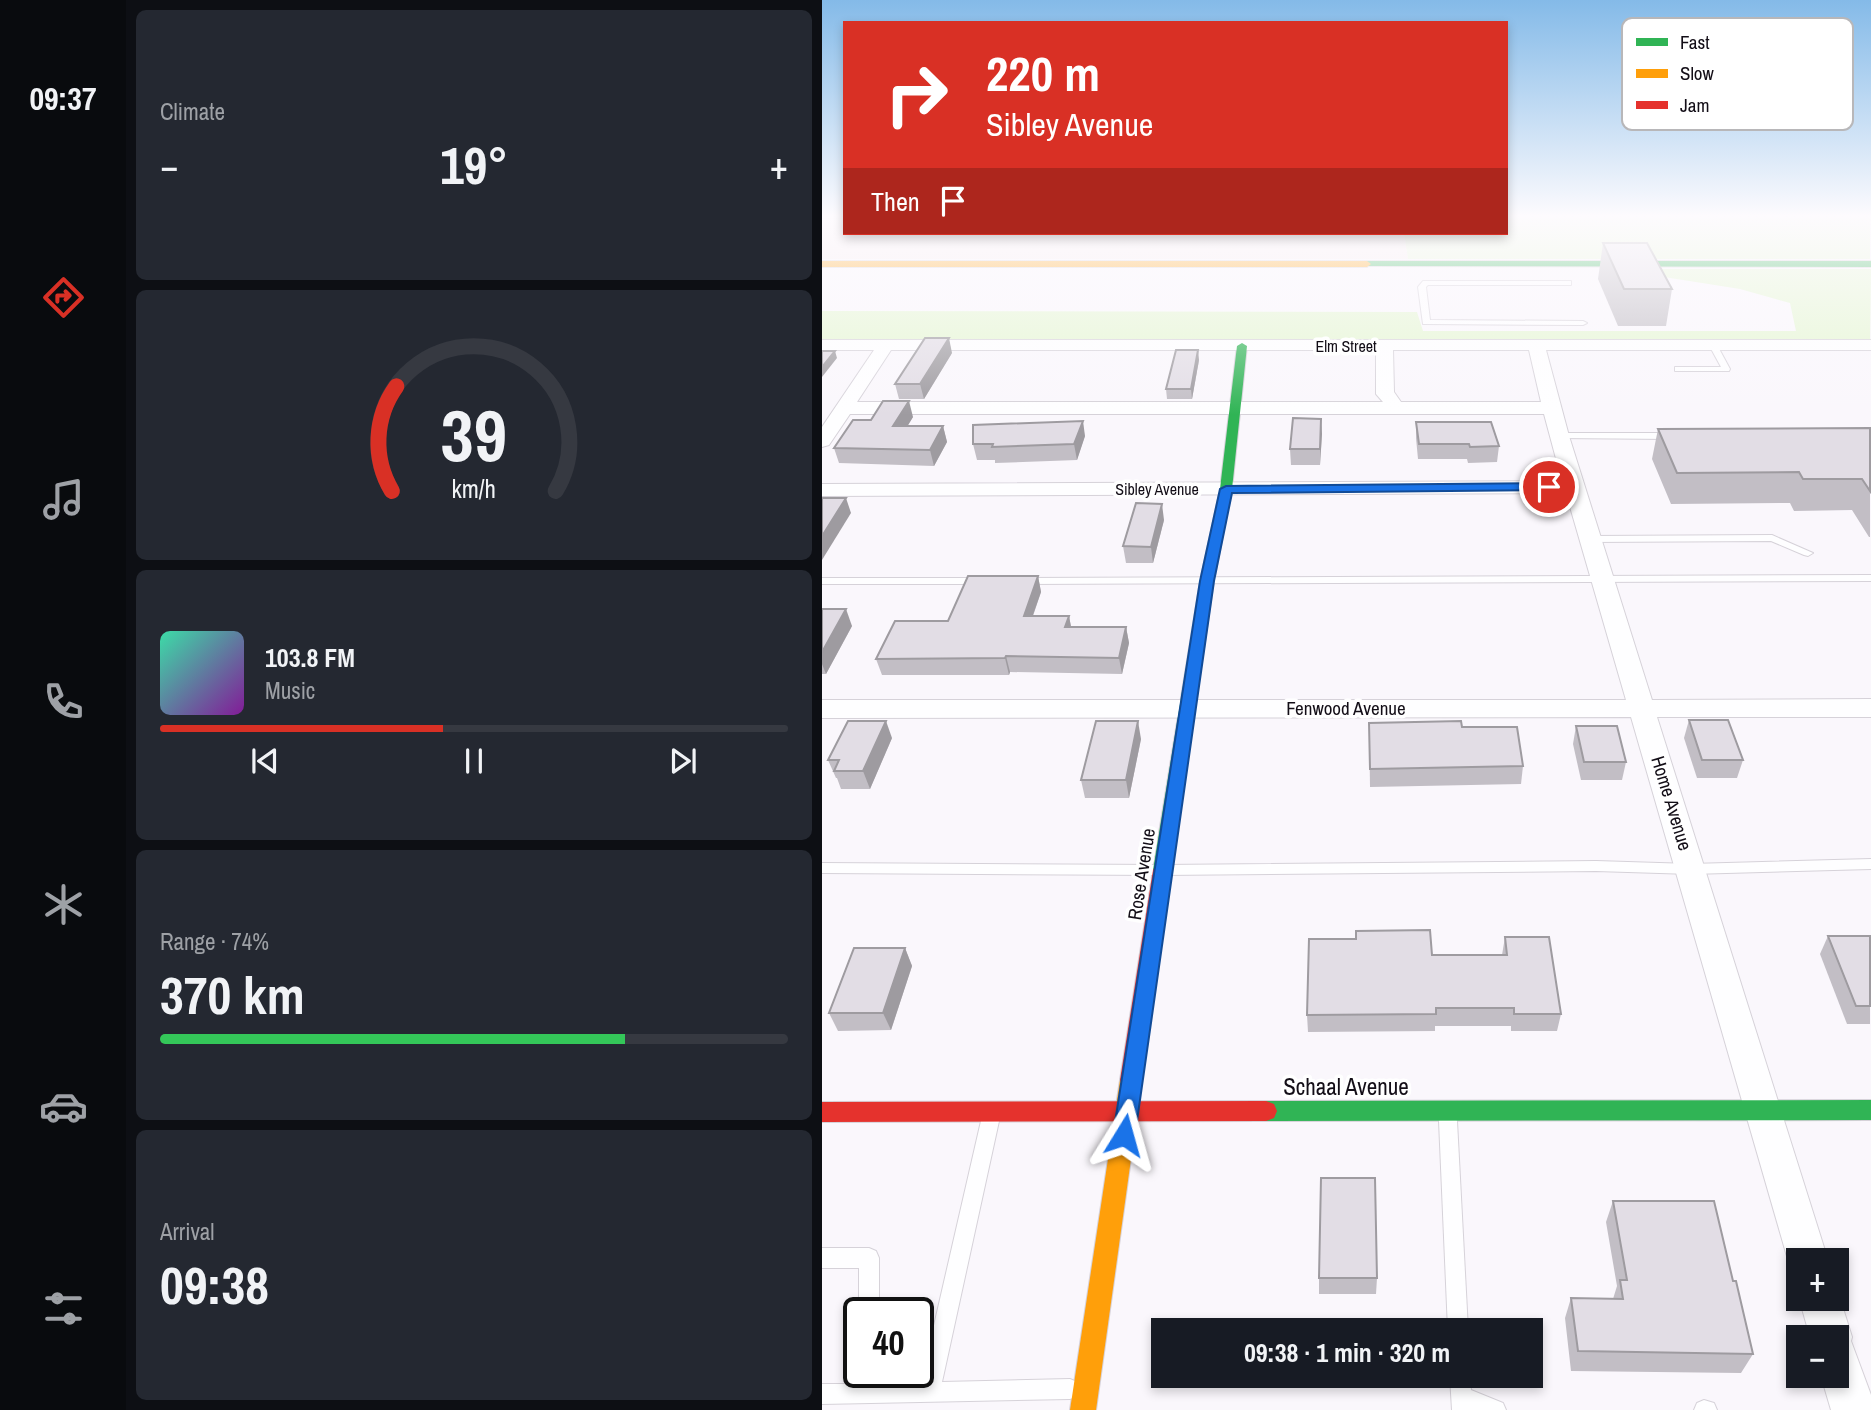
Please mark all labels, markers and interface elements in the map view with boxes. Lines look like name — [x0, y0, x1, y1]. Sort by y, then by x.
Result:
legend — [1622, 18, 1853, 130]
text: Fast — [1680, 29, 1710, 55]
text: 220 m — [986, 40, 1100, 106]
icon: right — [871, 49, 962, 140]
text: Slow — [1680, 60, 1715, 86]
text: 09:37 — [29, 77, 97, 120]
text: Jam — [1680, 92, 1709, 118]
text: Climate — [160, 96, 225, 127]
text: Sibley Avenue — [986, 103, 1153, 146]
text: 19° — [440, 130, 508, 200]
text: − — [160, 140, 178, 191]
text: + — [770, 140, 788, 191]
icon: arrive — [934, 182, 972, 220]
text: Then — [871, 184, 920, 219]
icon: directions — [39, 273, 88, 322]
street label: Elm Street — [1315, 335, 1377, 357]
text: 39 — [441, 386, 507, 484]
pin — [1519, 457, 1579, 517]
icon: arrive — [1530, 468, 1568, 506]
text: km/h — [452, 472, 496, 506]
icon: music — [39, 475, 88, 524]
street label: Sibley Avenue — [1115, 478, 1199, 500]
text: 103.8 FM — [265, 640, 355, 675]
text: Music — [265, 675, 315, 706]
icon: phone — [39, 677, 88, 726]
street label: Fenwood Avenue — [1286, 695, 1406, 721]
icon: previous — [246, 742, 284, 780]
icon: pause — [455, 742, 493, 780]
icon: next — [664, 742, 702, 780]
street label: Home Avenue — [1645, 753, 1699, 853]
street label: Rose Avenue — [1121, 826, 1161, 922]
icon: climate — [39, 880, 88, 929]
text: Range · 74% — [160, 926, 269, 957]
text: 370 km — [160, 960, 305, 1030]
street label: Schaal Avenue — [1283, 1071, 1409, 1102]
icon: car — [39, 1082, 88, 1131]
position arrow — [1087, 1098, 1161, 1172]
text: Arrival — [160, 1216, 215, 1247]
map controls — [1786, 1248, 1849, 1388]
button: + — [1786, 1248, 1849, 1311]
text: 09:38 — [160, 1250, 269, 1320]
icon: filters — [39, 1284, 88, 1333]
speed limit sign: 40 — [843, 1297, 934, 1388]
button: − — [1786, 1325, 1849, 1388]
text: 09:38 · 1 min · 320 m — [1244, 1335, 1450, 1370]

